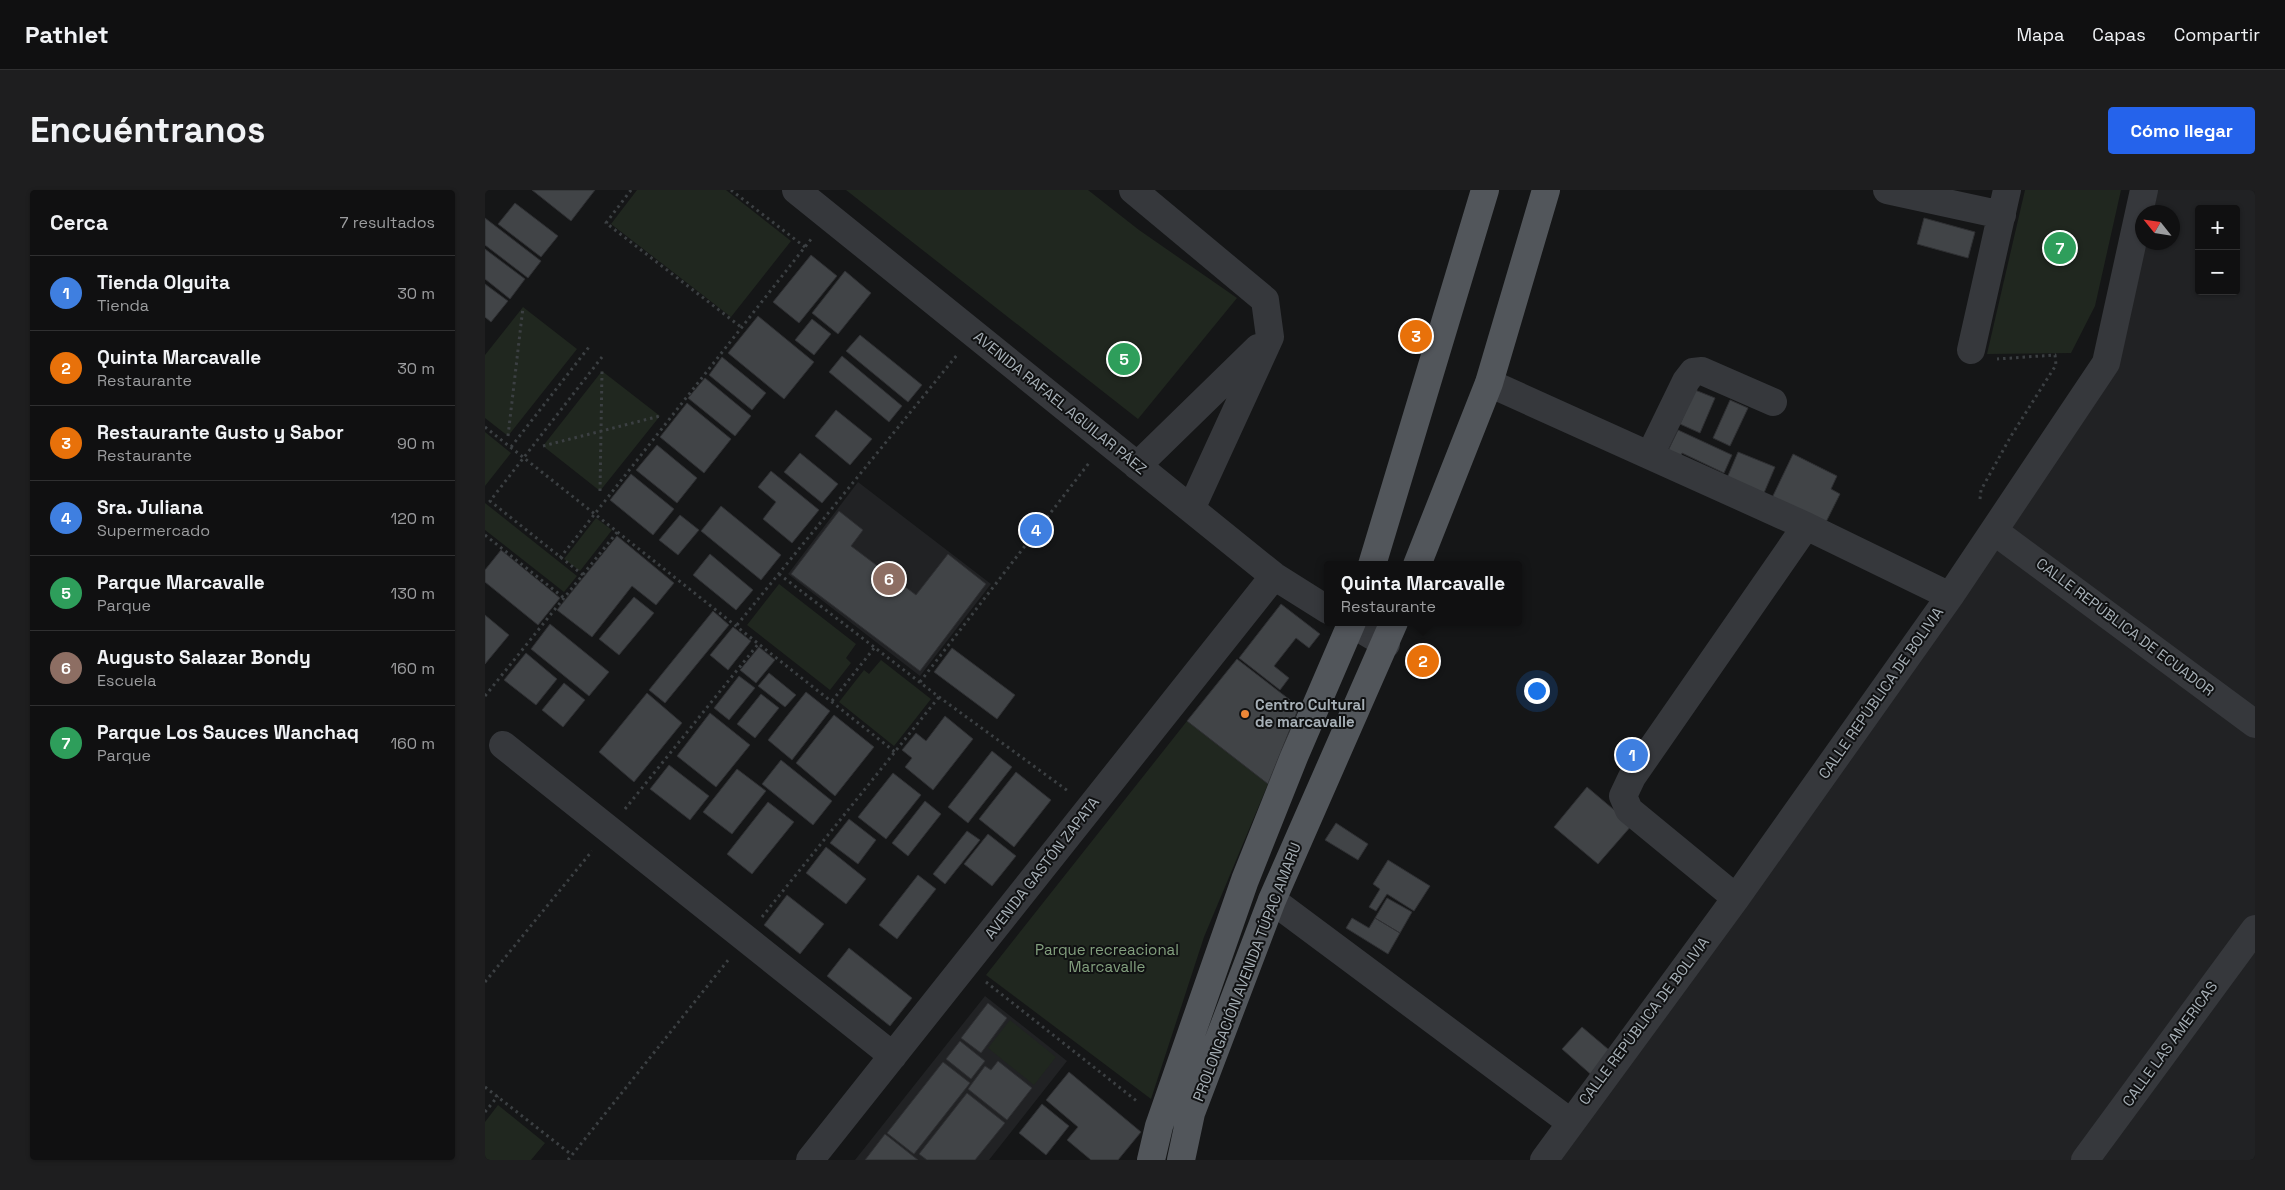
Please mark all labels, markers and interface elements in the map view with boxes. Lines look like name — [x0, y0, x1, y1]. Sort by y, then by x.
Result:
text: Pathlet — [25, 19, 109, 50]
text: Mapa — [2016, 23, 2064, 46]
text: Capas — [2092, 23, 2146, 46]
text: Compartir — [2174, 23, 2260, 46]
button: Cómo llegar — [2108, 107, 2255, 154]
text: Encuéntranos — [30, 108, 265, 152]
north arrow — [2135, 205, 2180, 250]
map controls — [2195, 205, 2240, 295]
button: + — [2195, 205, 2240, 250]
text: Cerca — [50, 209, 108, 236]
text: 7 resultados — [340, 212, 435, 233]
pin: 7 — [2044, 229, 2076, 267]
button: − — [2195, 250, 2240, 295]
text: Tienda Olguita — [97, 270, 230, 295]
text: 1 — [62, 283, 70, 304]
text: 30 m — [397, 283, 435, 304]
text: Tienda — [97, 295, 149, 316]
pin: 3 — [1400, 317, 1432, 355]
street label: AVENIDA RAFAEL AGUILAR PÁEZ — [970, 327, 1151, 478]
pin: 5 — [1108, 340, 1140, 378]
text: Quinta Marcavalle — [97, 345, 261, 370]
text: 2 — [61, 358, 71, 379]
text: 30 m — [397, 358, 435, 379]
text: Restaurante — [97, 370, 192, 391]
text: Restaurante Gusto y Sabor — [97, 420, 344, 445]
text: 3 — [61, 433, 71, 454]
text: 90 m — [397, 433, 435, 454]
text: Restaurante — [97, 445, 192, 466]
text: Sra. Juliana — [97, 495, 203, 520]
text: 4 — [61, 508, 71, 529]
text: 120 m — [391, 508, 435, 529]
pin: 4 — [1020, 511, 1052, 549]
text: Supermercado — [97, 520, 210, 541]
street label: CALLE REPÚBLICA DE ECUADOR — [2033, 553, 2218, 700]
pin: 6 — [873, 560, 905, 598]
popup — [1324, 561, 1522, 626]
text: Parque Marcavalle — [97, 570, 265, 595]
text: Quinta Marcavalle — [1341, 571, 1505, 596]
text: 5 — [61, 583, 71, 604]
text: 130 m — [391, 583, 435, 604]
text: Parque — [97, 595, 151, 616]
text: Restaurante — [1341, 596, 1436, 617]
street label: CALLE REPÚBLICA DE BOLIVIA — [1814, 603, 1948, 782]
pin: 2 — [1407, 642, 1439, 680]
text: Augusto Salazar Bondy — [97, 645, 311, 670]
text: 6 — [61, 658, 71, 679]
text: 160 m — [390, 658, 435, 679]
text: Escuela — [97, 670, 156, 691]
your location — [1524, 678, 1550, 704]
place label: Centro Cultural de marcavalle — [1255, 695, 1365, 731]
marker: Centro Cultural de marcavalle — [1239, 708, 1251, 720]
text: Parque Los Sauces Wanchaq — [97, 720, 359, 745]
text: 7 — [62, 733, 70, 754]
text: 160 m — [390, 733, 435, 754]
pin: 1 — [1616, 736, 1648, 774]
text: Parque — [97, 745, 151, 766]
street label: AVENIDA GASTÓN ZAPATA — [980, 792, 1103, 942]
street label: PROLONGACIÓN AVENIDA TÚPAC AMARU — [1188, 840, 1305, 1104]
street label: CALLE REPÚBLICA DE BOLIVIA — [1574, 933, 1713, 1108]
park label: Parque recreacional Marcavalle — [1035, 940, 1179, 976]
street label: CALLE LAS AMERICAS — [2118, 977, 2221, 1110]

